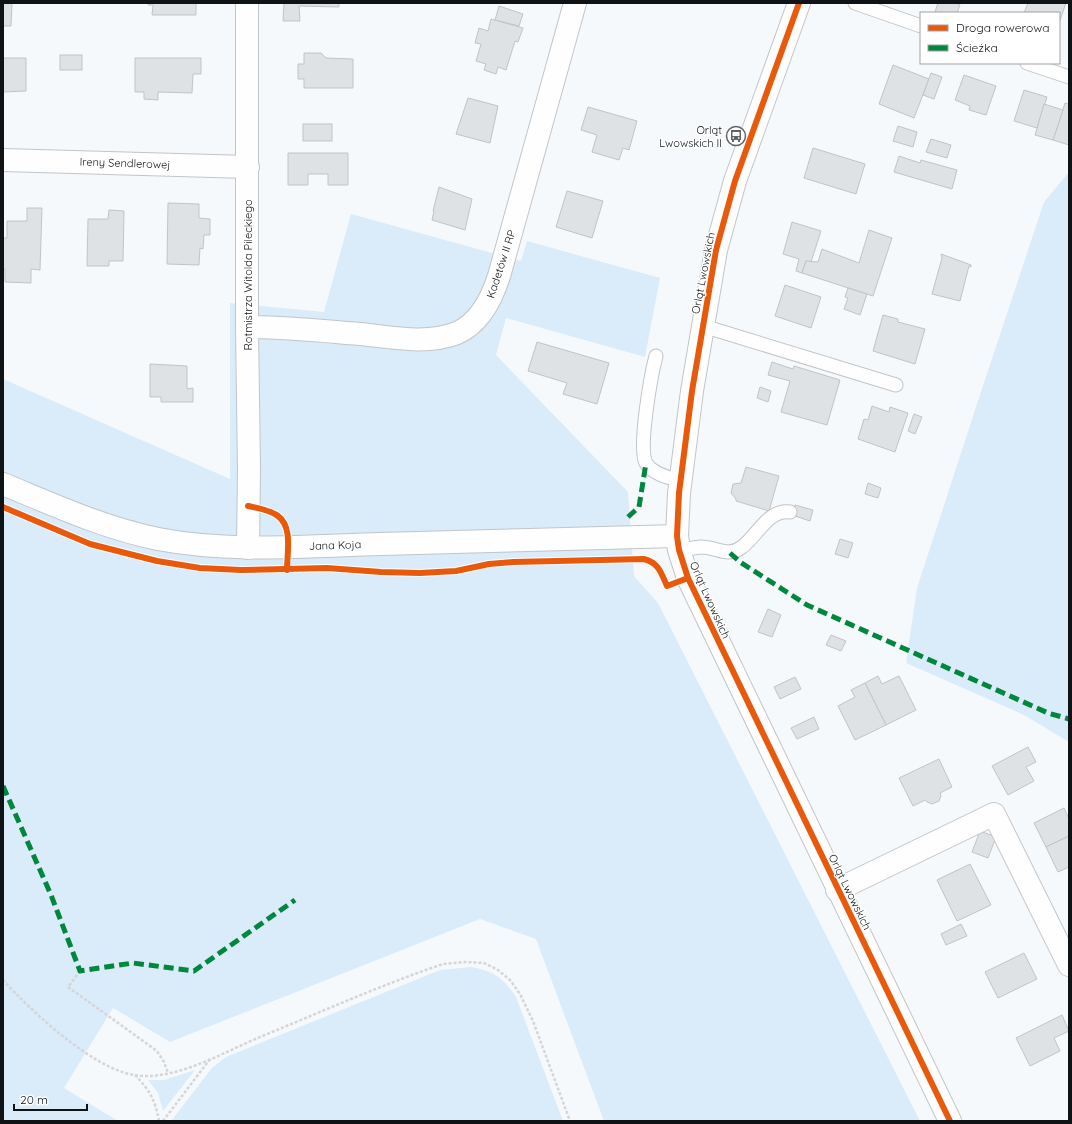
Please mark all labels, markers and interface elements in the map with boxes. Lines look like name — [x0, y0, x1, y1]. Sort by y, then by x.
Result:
legend — [920, 12, 1060, 64]
text: Droga rowerowa — [956, 20, 1050, 35]
text: Ścieżka — [956, 40, 998, 55]
place label: Orląt Lwowskich II — [659, 123, 722, 150]
bus stop icon: Orląt Lwowskich II — [725, 125, 747, 147]
street label: Ireny Sendlerowej — [79, 154, 171, 172]
street label: Rotmistrza Witolda Pileckiego — [241, 199, 255, 351]
street label: Kadetów II RP — [483, 228, 519, 300]
street label: Orląt Lwowskich — [688, 231, 718, 315]
street label: Jana Koja — [309, 537, 361, 553]
street label: Orląt Lwowskich — [687, 559, 733, 641]
street label: Orląt Lwowskich — [826, 852, 874, 932]
scale bar — [14, 1086, 87, 1112]
text: 20 m — [20, 1092, 48, 1107]

